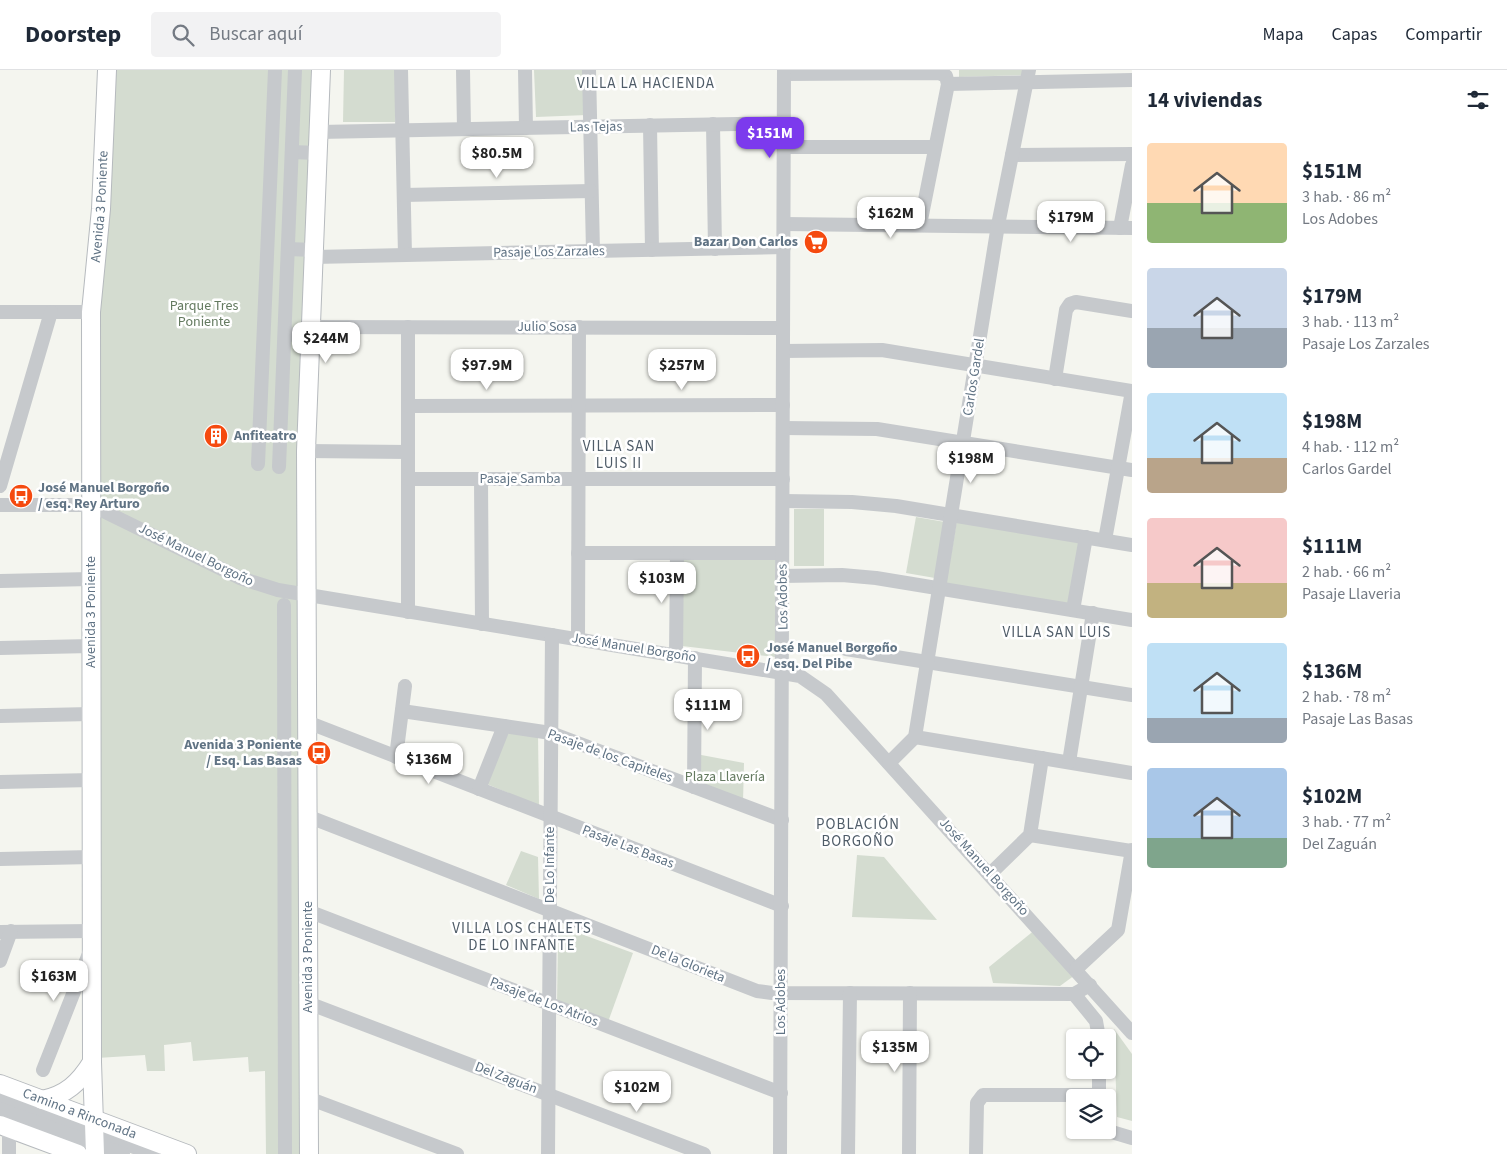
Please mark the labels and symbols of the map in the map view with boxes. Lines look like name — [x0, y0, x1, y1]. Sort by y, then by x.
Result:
district label: VILLA LA HACIENDA — [577, 73, 715, 94]
pin: $151M — [735, 116, 805, 159]
street label: Las Tejas — [570, 117, 623, 137]
pin: $80.5M — [456, 136, 538, 179]
street label: Avenida 3 Poniente — [86, 150, 114, 263]
pin: $162M — [856, 196, 926, 239]
pin: $179M — [1036, 200, 1106, 243]
supermarket icon: Bazar Don Carlos — [803, 229, 829, 255]
place label: Bazar Don Carlos — [694, 232, 798, 252]
street label: Pasaje Los Zarzales — [493, 241, 605, 263]
park label: Parque Tres Poniente — [170, 296, 238, 332]
street label: Julio Sosa — [517, 317, 577, 337]
pin: $244M — [291, 322, 361, 364]
street label: Carlos Gardel — [958, 336, 990, 417]
pin: $97.9M — [446, 348, 528, 391]
pin: $257M — [647, 348, 717, 391]
building icon: Anfiteatro — [203, 423, 229, 449]
place label: Anfiteatro — [233, 426, 297, 446]
district label: VILLA SAN LUIS II — [583, 436, 655, 474]
pin: $198M — [936, 442, 1006, 484]
street label: Pasaje Samba — [479, 469, 561, 489]
place label: José Manuel Borgoño / esq. Rey Arturo — [38, 478, 170, 514]
bus stop icon: José Manuel Borgoño / esq. Rey Arturo — [8, 483, 34, 509]
street label: José Manuel Borgoño — [135, 518, 257, 592]
street label: Avenida 3 Poniente — [81, 556, 101, 668]
pin: $103M — [627, 562, 697, 604]
street label: Los Adobes — [772, 564, 794, 630]
district label: VILLA SAN LUIS — [1003, 622, 1111, 643]
street label: José Manuel Borgoño — [570, 628, 698, 668]
place label: José Manuel Borgoño / esq. Del Pibe — [766, 638, 898, 674]
bus stop icon: José Manuel Borgoño / esq. Del Pibe — [735, 643, 761, 669]
pin: $111M — [673, 688, 743, 731]
street label: Pasaje de los Capiteles — [545, 724, 676, 788]
place label: Avenida 3 Poniente / Esq. Las Basas — [183, 735, 302, 771]
bus stop icon: Avenida 3 Poniente / Esq. Las Basas — [306, 740, 332, 766]
pin: $136M — [394, 742, 464, 785]
park label: Plaza Llavería — [685, 767, 765, 787]
district label: POBLACIÓN BORGOÑO — [816, 814, 900, 852]
street label: José Manuel Borgoño — [934, 814, 1034, 920]
street label: Pasaje Las Basas — [579, 820, 677, 874]
street label: De Lo Infante — [540, 827, 560, 903]
street label: Avenida 3 Poniente — [298, 901, 318, 1013]
district label: VILLA LOS CHALETS DE LO INFANTE — [452, 918, 592, 956]
street label: De la Glorieta — [648, 940, 728, 988]
pin: $163M — [19, 960, 89, 1002]
street label: Los Adobes — [771, 969, 791, 1035]
street label: Pasaje de Los Atrios — [487, 972, 601, 1032]
pin: $135M — [860, 1030, 930, 1073]
street label: Del Zaguán — [472, 1057, 540, 1099]
pin: $102M — [602, 1070, 672, 1113]
street label: Camino a Rinconada — [20, 1083, 140, 1144]

